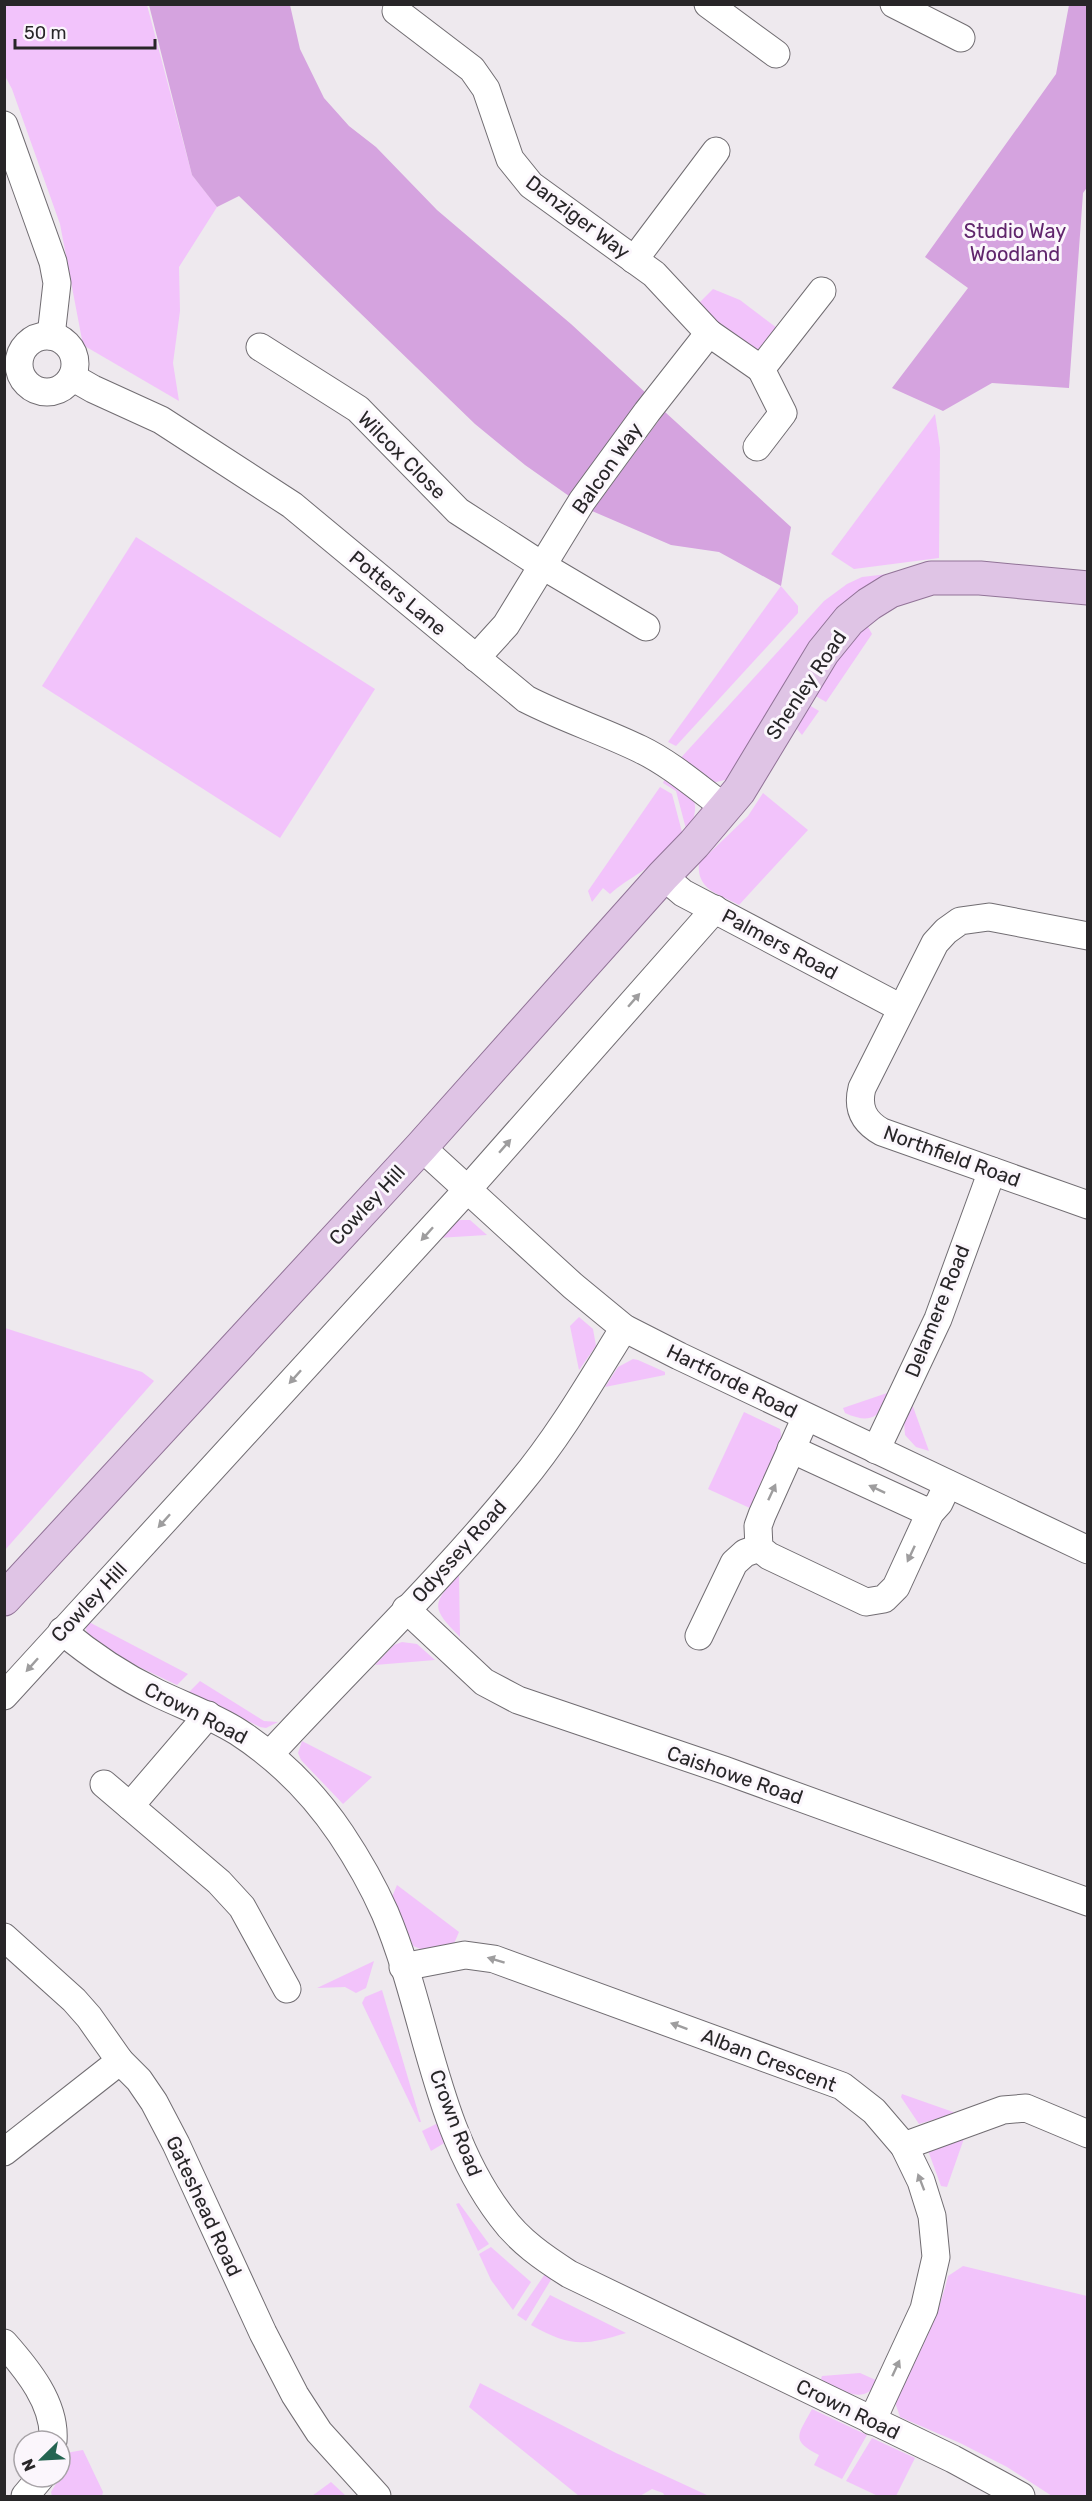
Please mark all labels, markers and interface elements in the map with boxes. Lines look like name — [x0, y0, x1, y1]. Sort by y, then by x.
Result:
scale bar — [15, 12, 154, 50]
text: 50 m — [24, 22, 67, 44]
street label: Danziger Way — [521, 170, 635, 264]
park label: Studio Way Woodland — [964, 219, 1066, 266]
street label: Wilcox Close — [353, 406, 451, 504]
street label: Balcon Way — [567, 418, 647, 518]
street label: Potters Lane — [345, 545, 451, 641]
street label: Shenley Road — [761, 626, 851, 744]
street label: Palmers Road — [718, 903, 842, 985]
one-way arrow — [627, 993, 640, 1008]
street label: Northfield Road — [880, 1120, 1024, 1192]
one-way arrow — [498, 1139, 512, 1154]
street label: Cowley Hill — [324, 1160, 410, 1250]
one-way arrow — [420, 1226, 434, 1241]
street label: Delamere Road — [900, 1241, 974, 1381]
street label: Hartforde Road — [663, 1339, 801, 1423]
one-way arrow — [288, 1370, 302, 1385]
one-way arrow — [768, 1483, 778, 1501]
one-way arrow — [868, 1484, 885, 1493]
street label: Odyssey Road — [407, 1495, 511, 1607]
one-way arrow — [158, 1513, 171, 1528]
one-way arrow — [906, 1546, 915, 1563]
street label: Cowley Hill — [46, 1557, 132, 1647]
one-way arrow — [26, 1657, 39, 1672]
street label: Crown Road — [140, 1677, 252, 1749]
street label: Caishowe Road — [664, 1741, 806, 1809]
one-way arrow — [487, 1955, 505, 1964]
one-way arrow — [670, 2021, 688, 2031]
street label: Alban Crescent — [698, 2023, 840, 2097]
street label: Crown Road — [425, 2066, 487, 2180]
street label: Gateshead Road — [161, 2132, 247, 2280]
one-way arrow — [915, 2173, 925, 2191]
one-way arrow — [892, 2359, 901, 2376]
street label: Crown Road — [792, 2374, 904, 2444]
north arrow — [12, 2429, 72, 2489]
text: N — [18, 2456, 40, 2474]

